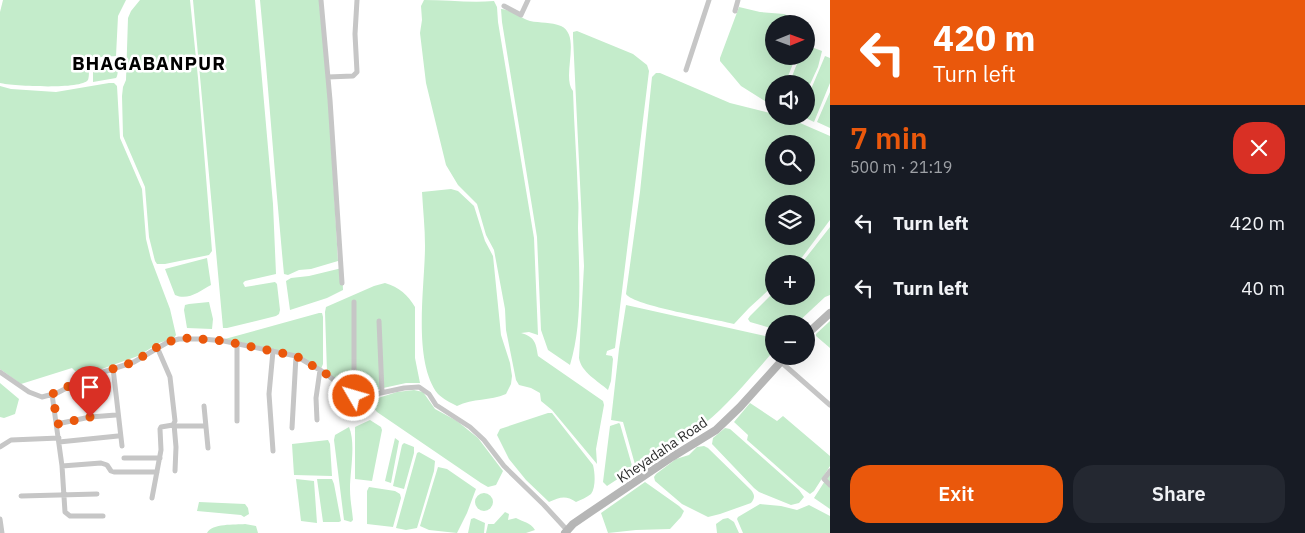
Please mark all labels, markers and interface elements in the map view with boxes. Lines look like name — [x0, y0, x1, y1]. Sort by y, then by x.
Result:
north arrow — [765, 15, 815, 65]
map controls — [765, 15, 815, 365]
text: 420 m — [933, 15, 1036, 61]
icon: left — [850, 20, 915, 85]
district label: BHAGABANPUR — [72, 51, 226, 75]
text: Turn left — [933, 59, 1016, 88]
button: sound — [765, 75, 815, 125]
text: 7 min — [850, 118, 928, 157]
button: close — [1233, 122, 1285, 174]
button: search — [765, 135, 815, 185]
text: 500 m · 21:19 — [850, 157, 952, 177]
button: layers — [765, 195, 815, 245]
icon: left — [850, 209, 878, 237]
text: Turn left — [893, 211, 969, 235]
text: 420 m — [1230, 211, 1285, 235]
button: + — [765, 255, 815, 305]
icon: left — [850, 274, 878, 302]
text: Turn left — [893, 276, 969, 300]
text: 40 m — [1241, 276, 1285, 300]
button: − — [765, 315, 815, 365]
pin — [69, 366, 111, 417]
position arrow — [327, 369, 379, 421]
icon: arrive — [76, 373, 104, 401]
street label: Kheyadaha Road — [613, 413, 711, 487]
button: Exit — [850, 465, 1063, 523]
button: Share — [1073, 465, 1285, 523]

